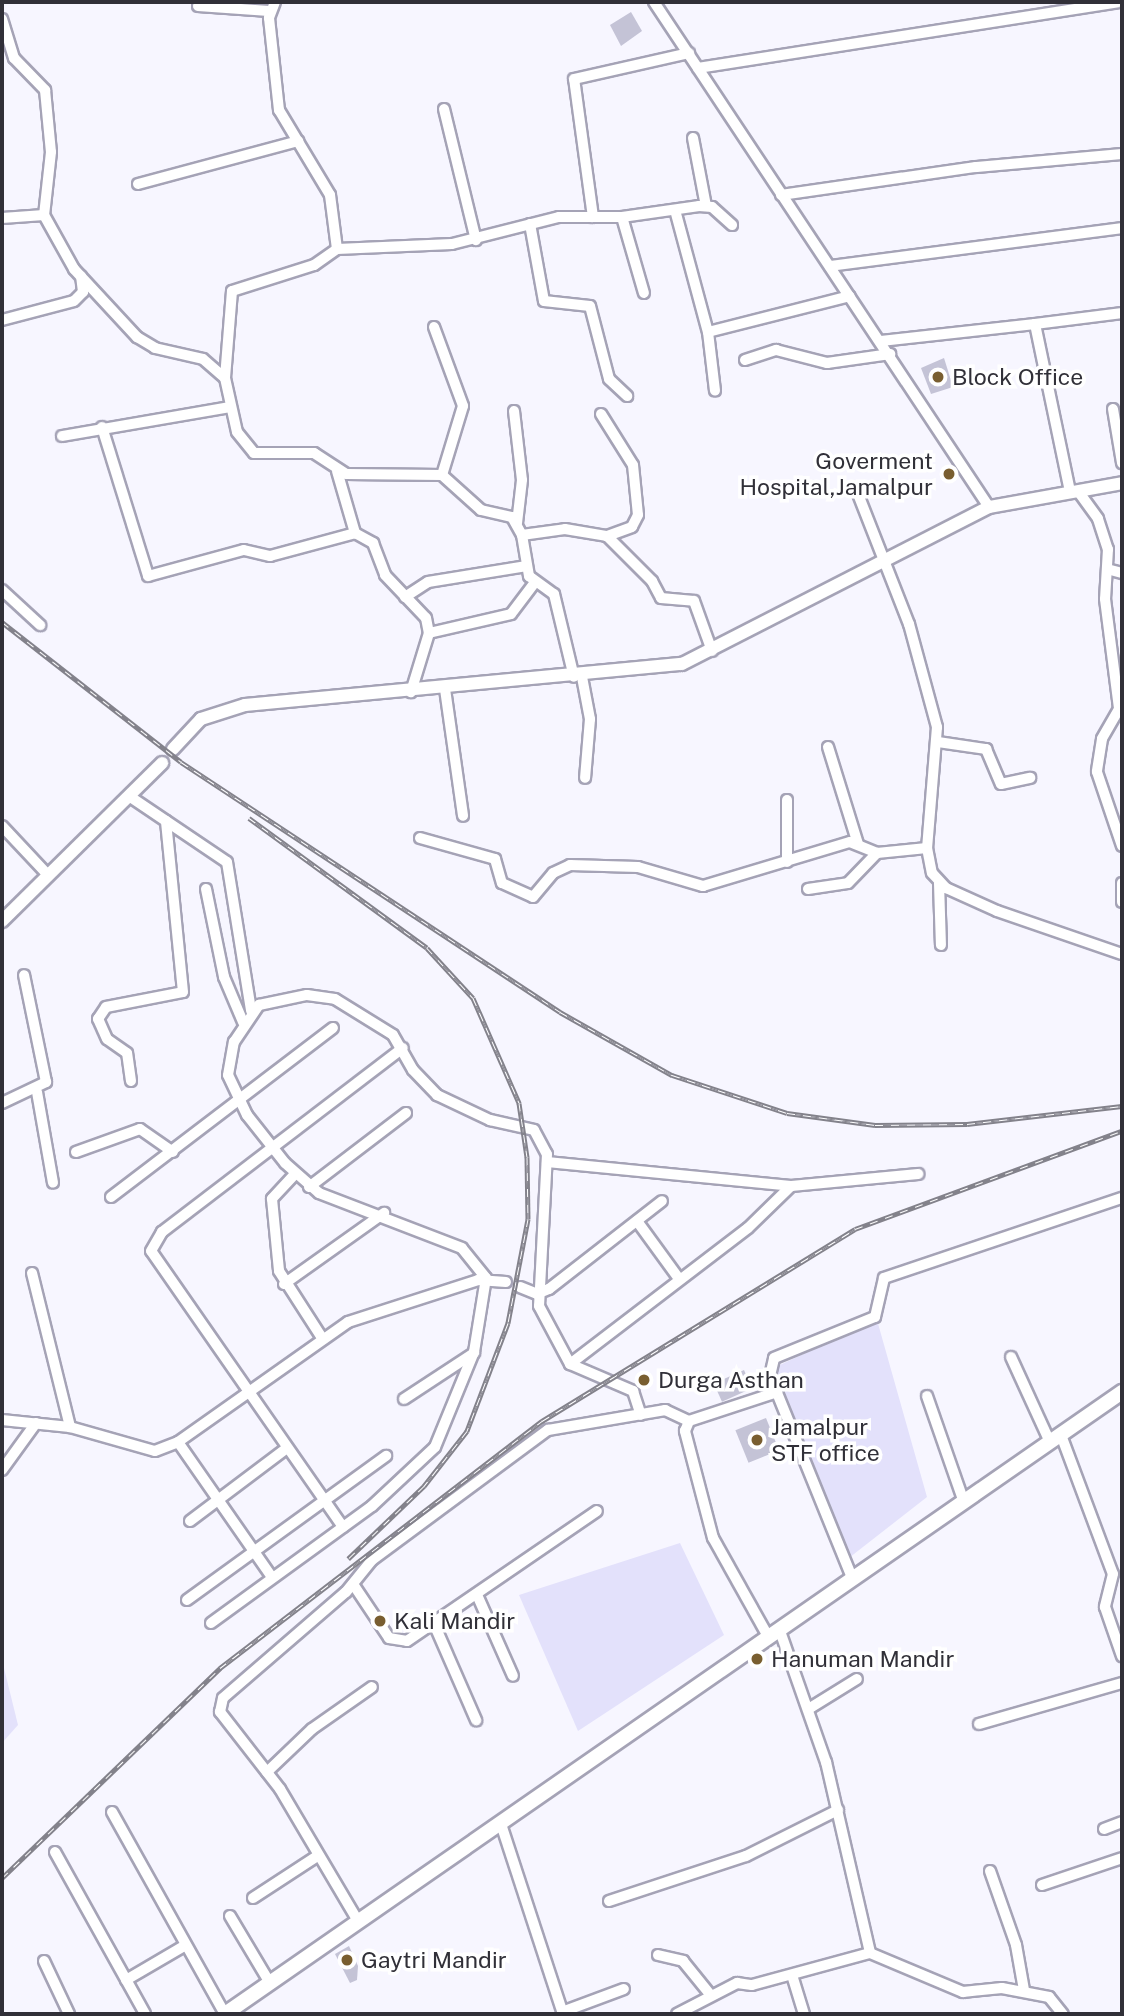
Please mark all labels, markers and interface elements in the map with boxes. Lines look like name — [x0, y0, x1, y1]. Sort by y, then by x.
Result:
place label: Block Office — [952, 363, 1083, 391]
marker: Block Office — [930, 369, 946, 385]
place label: Goverment Hospital,Jamalpur — [740, 447, 933, 501]
marker: Goverment Hospital,Jamalpur — [939, 464, 959, 484]
place label: Durga Asthan — [658, 1366, 804, 1394]
marker: Durga Asthan — [636, 1372, 652, 1388]
place label: Jamalpur STF office — [771, 1413, 880, 1467]
marker: Jamalpur STF office — [749, 1432, 765, 1448]
place label: Kali Mandir — [394, 1607, 515, 1635]
marker: Kali Mandir — [372, 1613, 388, 1629]
place label: Hanuman Mandir — [771, 1645, 954, 1673]
marker: Hanuman Mandir — [749, 1651, 765, 1667]
place label: Gaytri Mandir — [361, 1946, 507, 1974]
marker: Gaytri Mandir — [339, 1952, 355, 1968]

